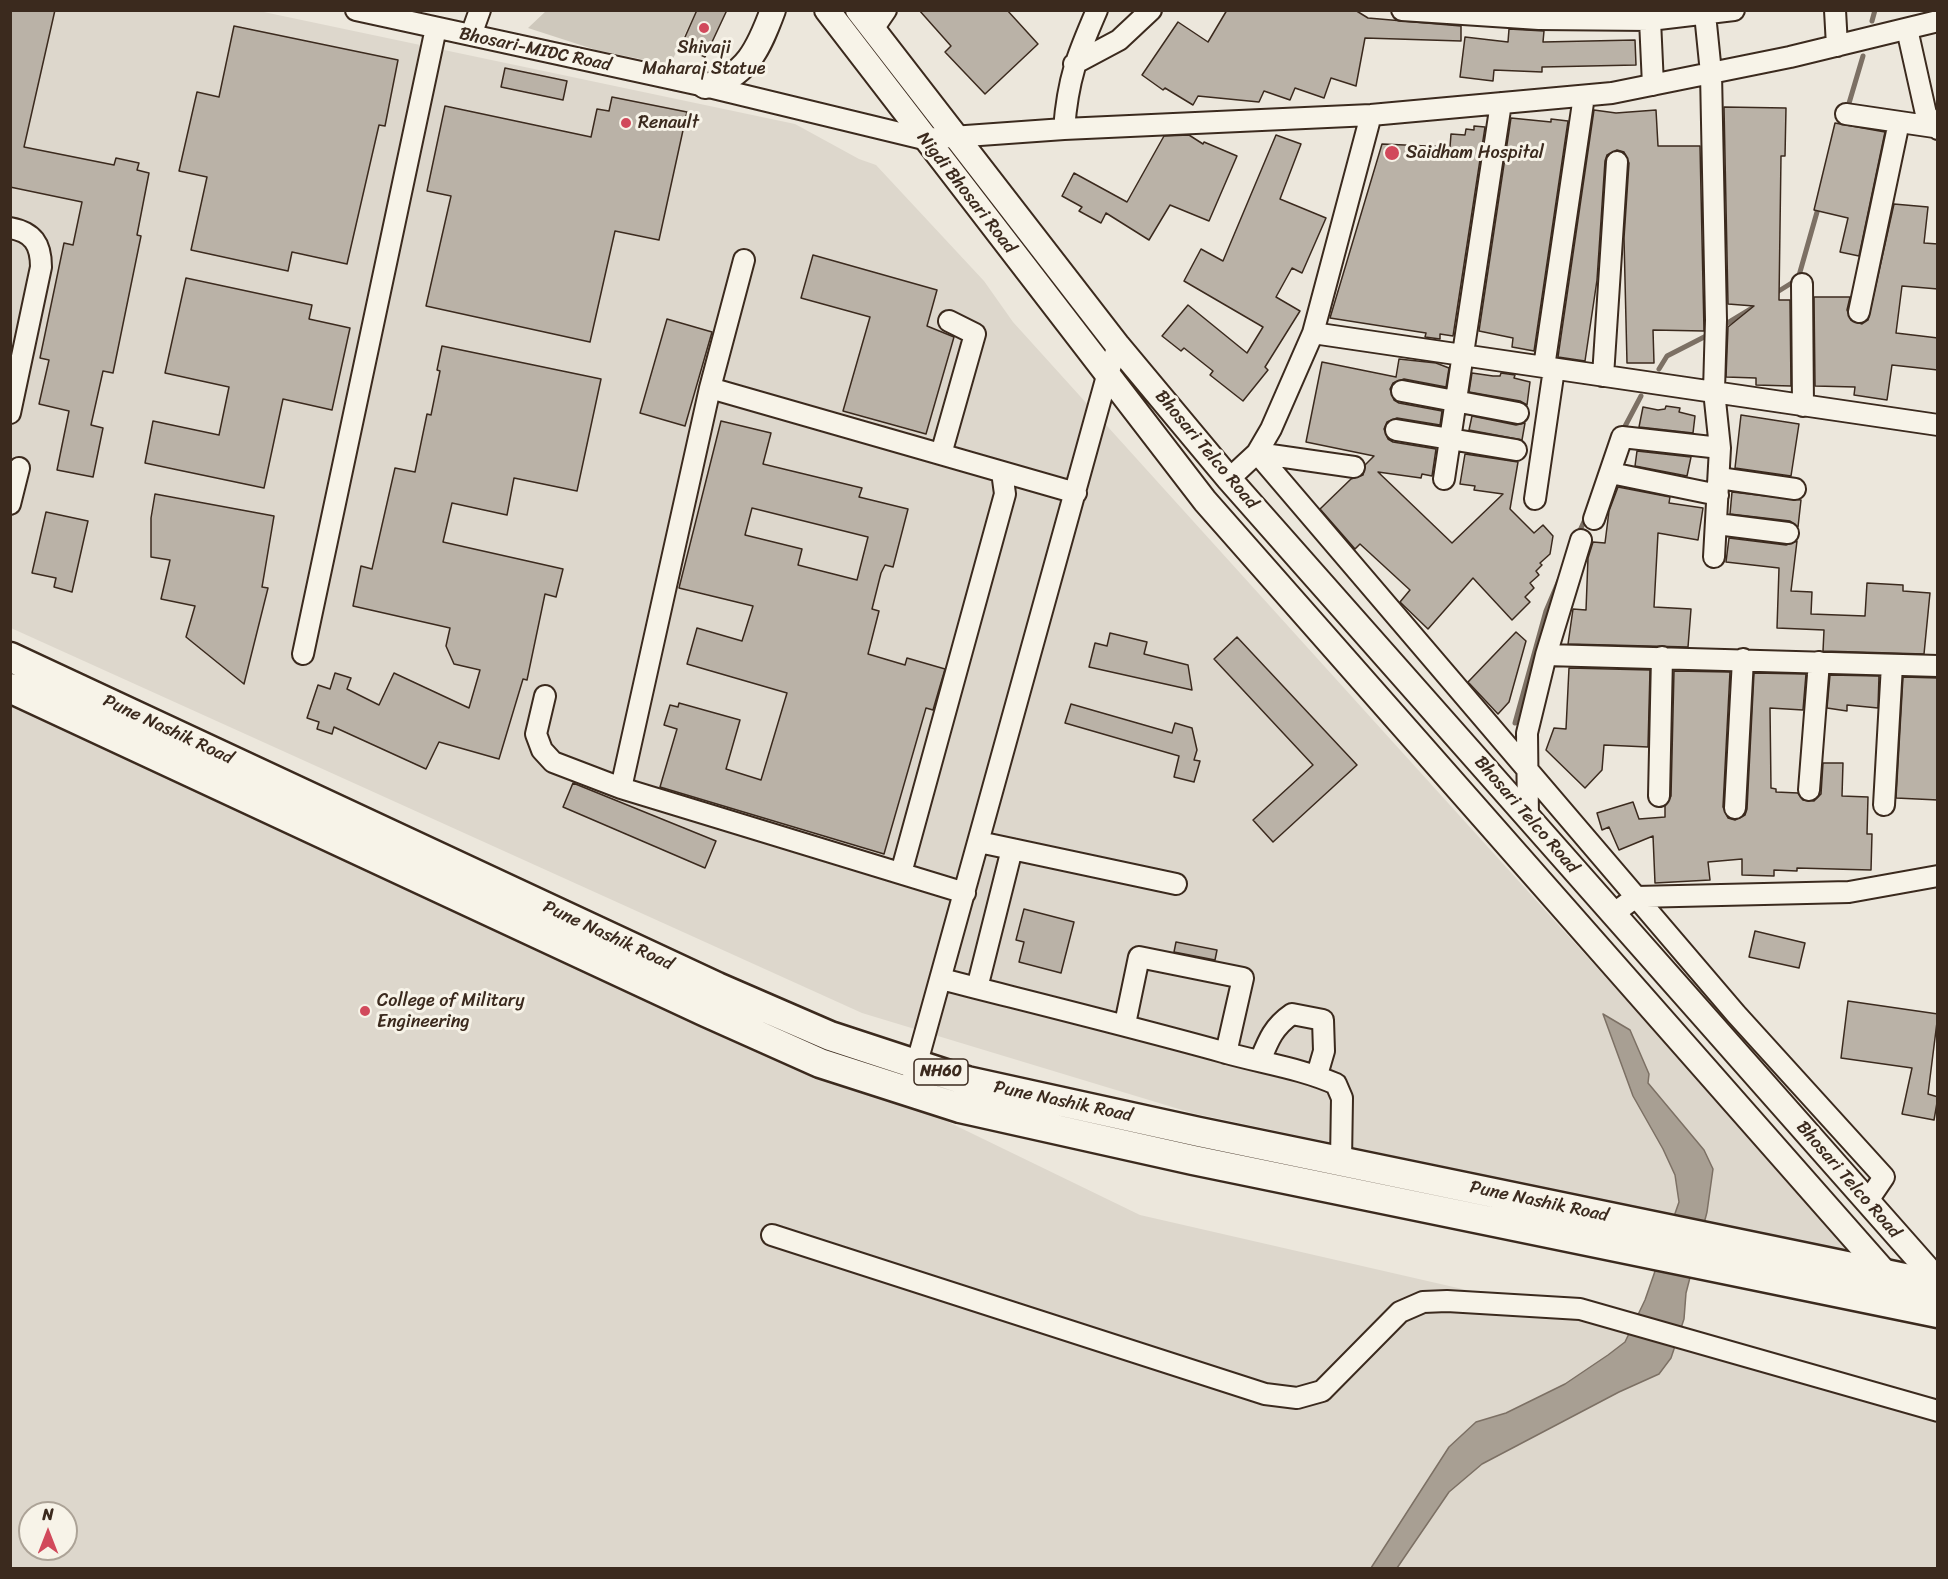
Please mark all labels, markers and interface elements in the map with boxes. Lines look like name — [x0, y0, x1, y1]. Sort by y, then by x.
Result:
marker: Shivaji Maharaj Statue — [697, 21, 711, 35]
street label: Bhosari-MIDC Road — [457, 23, 613, 77]
place label: Shivaji Maharaj Statue — [643, 37, 765, 80]
place label: Renault — [638, 112, 699, 134]
marker: Renault — [619, 116, 633, 130]
street label: Nigdi Bhosari Road — [912, 128, 1020, 258]
place label: Saidham Hospital — [1406, 142, 1544, 164]
marker: Saidham Hospital — [1383, 144, 1401, 162]
street label: Bhosari Telco Road — [1150, 386, 1262, 514]
street label: Pune Nashik Road — [99, 690, 237, 770]
street label: Bhosari Telco Road — [1469, 752, 1583, 878]
street label: Pune Nashik Road — [539, 896, 677, 976]
place label: College of Military Engineering — [377, 990, 525, 1032]
marker: College of Military Engineering — [358, 1004, 372, 1018]
road number: NH60 — [914, 1059, 968, 1085]
street label: Pune Nashik Road — [992, 1077, 1134, 1127]
street label: Bhosari Telco Road — [1791, 1117, 1905, 1243]
street label: Pune Nashik Road — [1468, 1177, 1610, 1227]
text: N — [42, 1500, 54, 1529]
north arrow — [18, 1501, 78, 1561]

